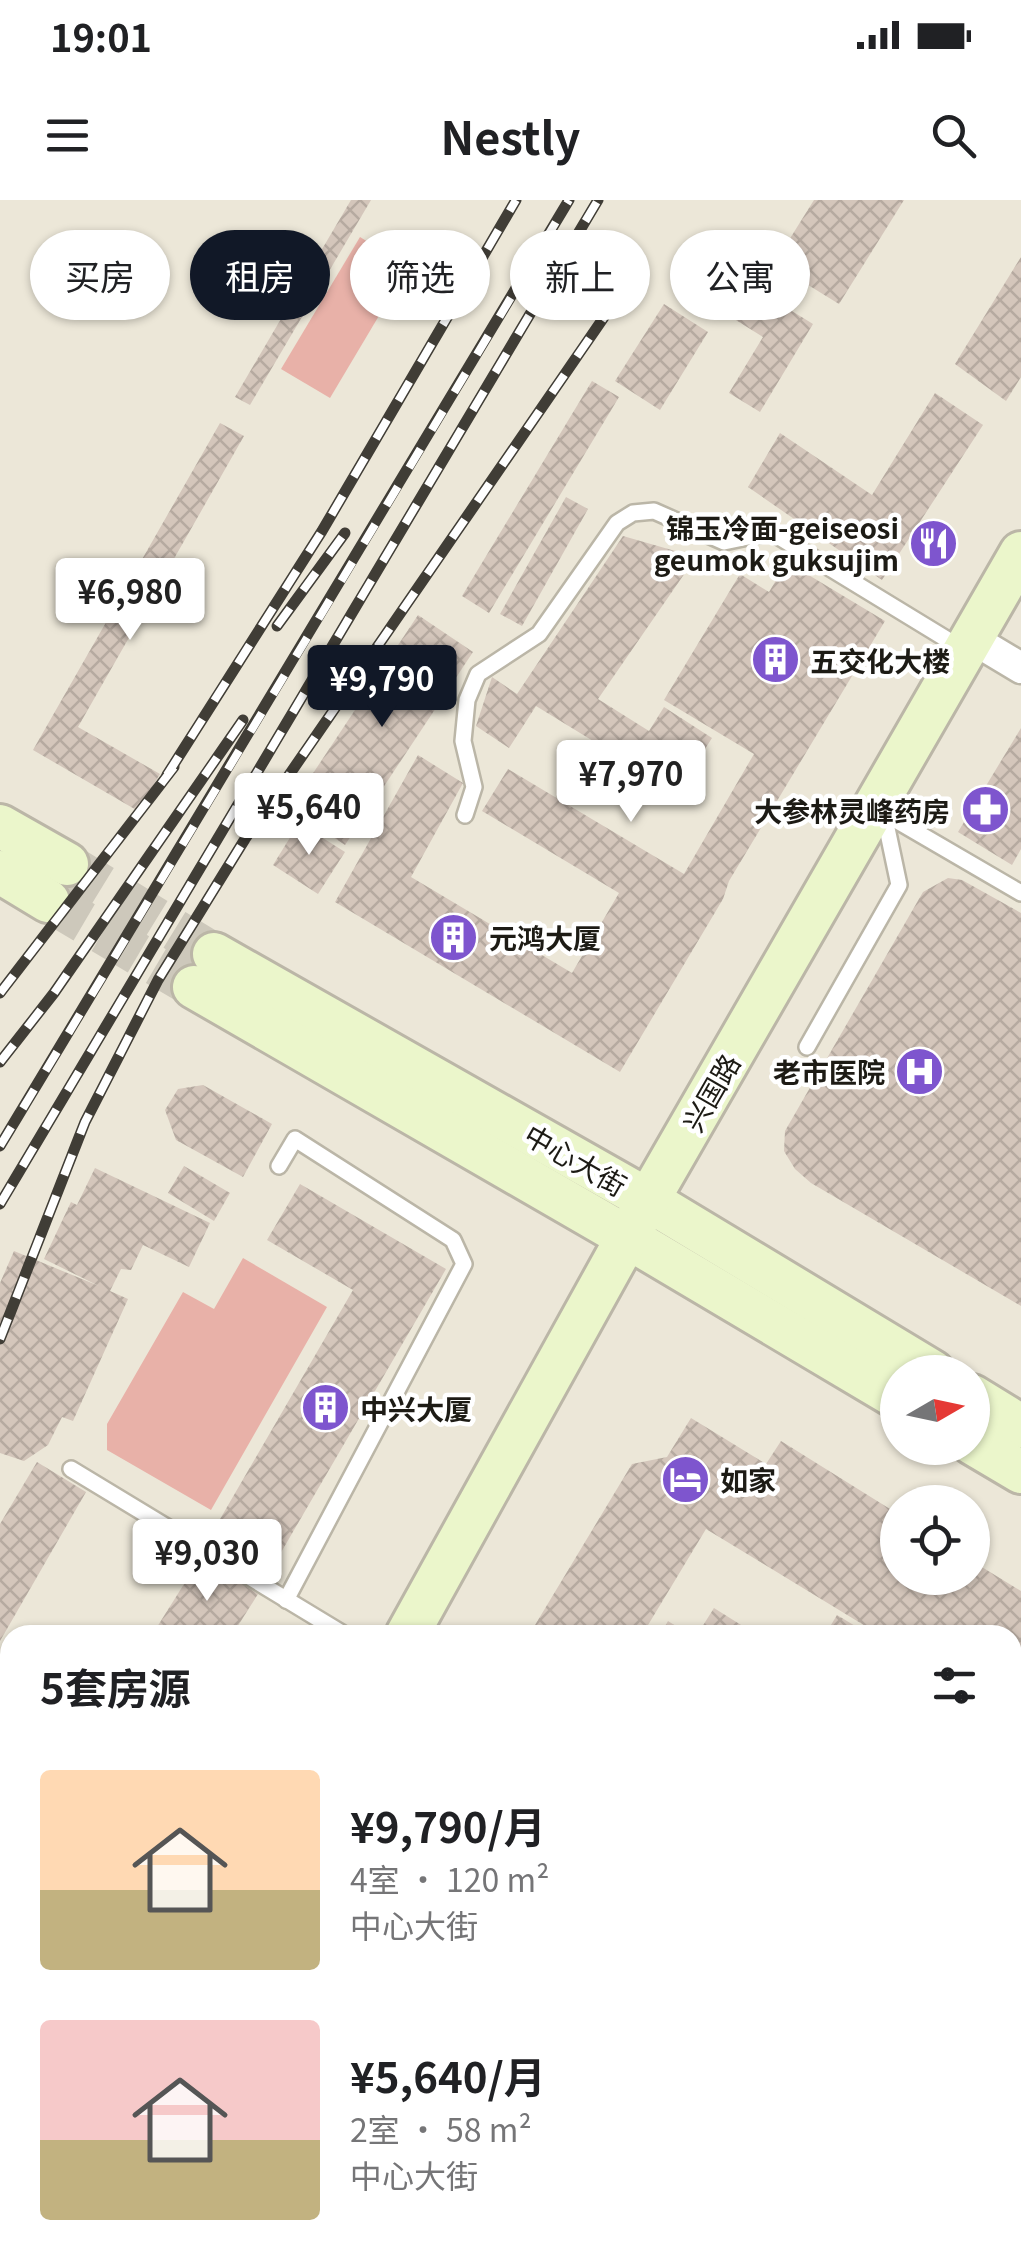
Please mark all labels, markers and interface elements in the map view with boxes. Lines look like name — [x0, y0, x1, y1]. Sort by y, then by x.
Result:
text: 19:01 — [50, 8, 152, 63]
text: Nestly — [441, 103, 580, 168]
icon: menu — [40, 108, 95, 163]
icon: search — [926, 108, 981, 163]
chip: 买房 — [30, 230, 170, 320]
chip: 租房 — [190, 230, 330, 320]
chip: 筛选 — [350, 230, 490, 320]
chip: 新上 — [510, 230, 650, 320]
chip: 公寓 — [670, 230, 810, 320]
place label: 锦玉冷面-geiseosi geumok guksujim — [654, 507, 899, 579]
restaurant icon: 锦玉冷面-geiseosi geumok guksujim — [908, 517, 960, 569]
pin: ¥6,980 — [49, 558, 211, 643]
text: ¥6,980 — [78, 567, 182, 613]
building icon: 五交化大楼 — [749, 634, 801, 686]
place label: 五交化大楼 — [810, 640, 950, 680]
pin: ¥9,790 — [301, 645, 463, 730]
text: ¥9,790 — [330, 654, 434, 700]
pin: ¥7,970 — [550, 740, 712, 825]
text: ¥7,970 — [579, 749, 683, 795]
pin: ¥5,640 — [228, 773, 390, 858]
text: ¥5,640 — [257, 782, 361, 828]
pharmacy icon: 大参林灵峰药房 — [959, 784, 1011, 836]
place label: 大参林灵峰药房 — [754, 790, 950, 830]
building icon: 元鸿大厦 — [428, 911, 480, 963]
place label: 元鸿大厦 — [489, 917, 601, 957]
hospital icon: 老市医院 — [894, 1045, 946, 1097]
street label: 兴国路 — [672, 1046, 748, 1138]
place label: 老市医院 — [773, 1051, 885, 1091]
street label: 中心大街 — [517, 1114, 635, 1204]
north arrow — [880, 1355, 990, 1465]
map controls — [880, 1355, 990, 1595]
building icon: 中兴大厦 — [299, 1382, 351, 1434]
place label: 中兴大厦 — [360, 1388, 472, 1428]
hotel icon: 如家 — [659, 1453, 711, 1505]
place label: 如家 — [720, 1459, 776, 1499]
button: locate — [880, 1485, 990, 1595]
pin: ¥9,030 — [126, 1519, 288, 1604]
text: ¥9,030 — [155, 1528, 259, 1574]
text: 5套房源 — [40, 1655, 191, 1716]
icon: filters — [927, 1658, 982, 1713]
text: ¥9,790/月 — [350, 1794, 546, 1855]
icon: home — [120, 1810, 240, 1930]
text: 4室 · 120 m² — [350, 1855, 549, 1901]
text: 中心大街 — [350, 1901, 478, 1947]
text: ¥5,640/月 — [350, 2044, 546, 2105]
icon: home — [120, 2060, 240, 2180]
text: 2室 · 58 m² — [350, 2105, 532, 2151]
text: 中心大街 — [350, 2151, 478, 2197]

